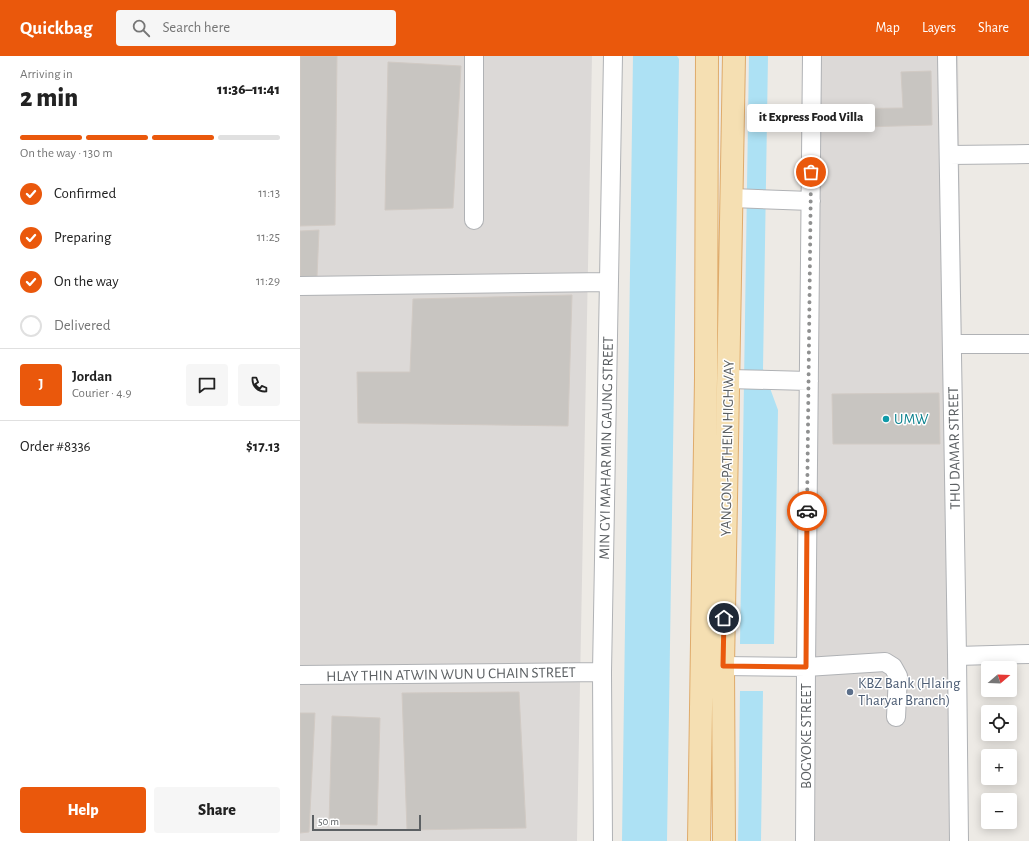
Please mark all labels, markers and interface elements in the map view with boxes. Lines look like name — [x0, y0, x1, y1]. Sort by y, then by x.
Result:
search box — [116, 10, 396, 46]
icon: search — [130, 17, 152, 39]
text: Quickbag — [20, 19, 92, 38]
text: Search here — [162, 20, 230, 35]
text: Map — [875, 21, 900, 35]
text: Layers — [922, 21, 956, 35]
text: Share — [978, 21, 1009, 35]
text: Arriving in — [20, 68, 73, 81]
text: 11:36–11:41 — [217, 82, 280, 97]
text: 2 min — [20, 85, 78, 111]
callout: it Express Food Villa — [747, 104, 875, 132]
text: it Express Food Villa — [759, 111, 863, 124]
text: On the way · 130 m — [20, 147, 113, 160]
pin — [794, 155, 828, 189]
icon: bag — [800, 161, 822, 183]
icon: check — [20, 183, 42, 205]
text: Confirmed — [54, 186, 116, 201]
text: 11:13 — [258, 187, 280, 200]
icon: check — [20, 227, 42, 249]
text: Preparing — [54, 230, 111, 245]
text: 11:25 — [257, 231, 280, 244]
icon: check — [20, 271, 42, 293]
text: On the way — [54, 274, 119, 289]
text: 11:29 — [256, 275, 280, 288]
text: Delivered — [54, 318, 111, 333]
street label: MIN GYI MAHAR MIN GAUNG STREET — [597, 336, 616, 560]
street label: YANGON-PATHEIN HIGHWAY — [718, 359, 737, 537]
button: chat — [186, 364, 228, 406]
button: phone — [238, 364, 280, 406]
text: Jordan — [72, 369, 112, 384]
text: J — [38, 377, 44, 392]
street label: THU DAMAR STREET — [946, 386, 963, 510]
text: Courier · 4.9 — [72, 387, 132, 400]
place label: UMW — [894, 412, 929, 427]
marker: UMW — [881, 414, 891, 424]
text: Order #8336 — [20, 439, 91, 454]
text: $17.13 — [246, 439, 280, 454]
courier — [787, 491, 827, 531]
icon: car — [796, 500, 818, 522]
pin — [707, 601, 741, 635]
icon: home — [713, 607, 735, 629]
north arrow — [981, 661, 1017, 697]
map controls — [981, 661, 1017, 829]
street label: HLAY THIN ATWIN WUN U CHAIN STREET — [326, 665, 577, 684]
place label: KBZ Bank (Hlaing Tharyar Branch) — [858, 676, 961, 708]
street label: BOGYOKE STREET — [799, 682, 814, 789]
marker: KBZ Bank (Hlaing Tharyar Branch) — [845, 687, 855, 697]
button: locate — [981, 705, 1017, 741]
button: + — [981, 749, 1017, 785]
button: Help — [20, 787, 146, 833]
button: Share — [154, 787, 280, 833]
button: − — [981, 793, 1017, 829]
scale bar — [312, 813, 421, 832]
text: 50 m — [318, 816, 339, 827]

